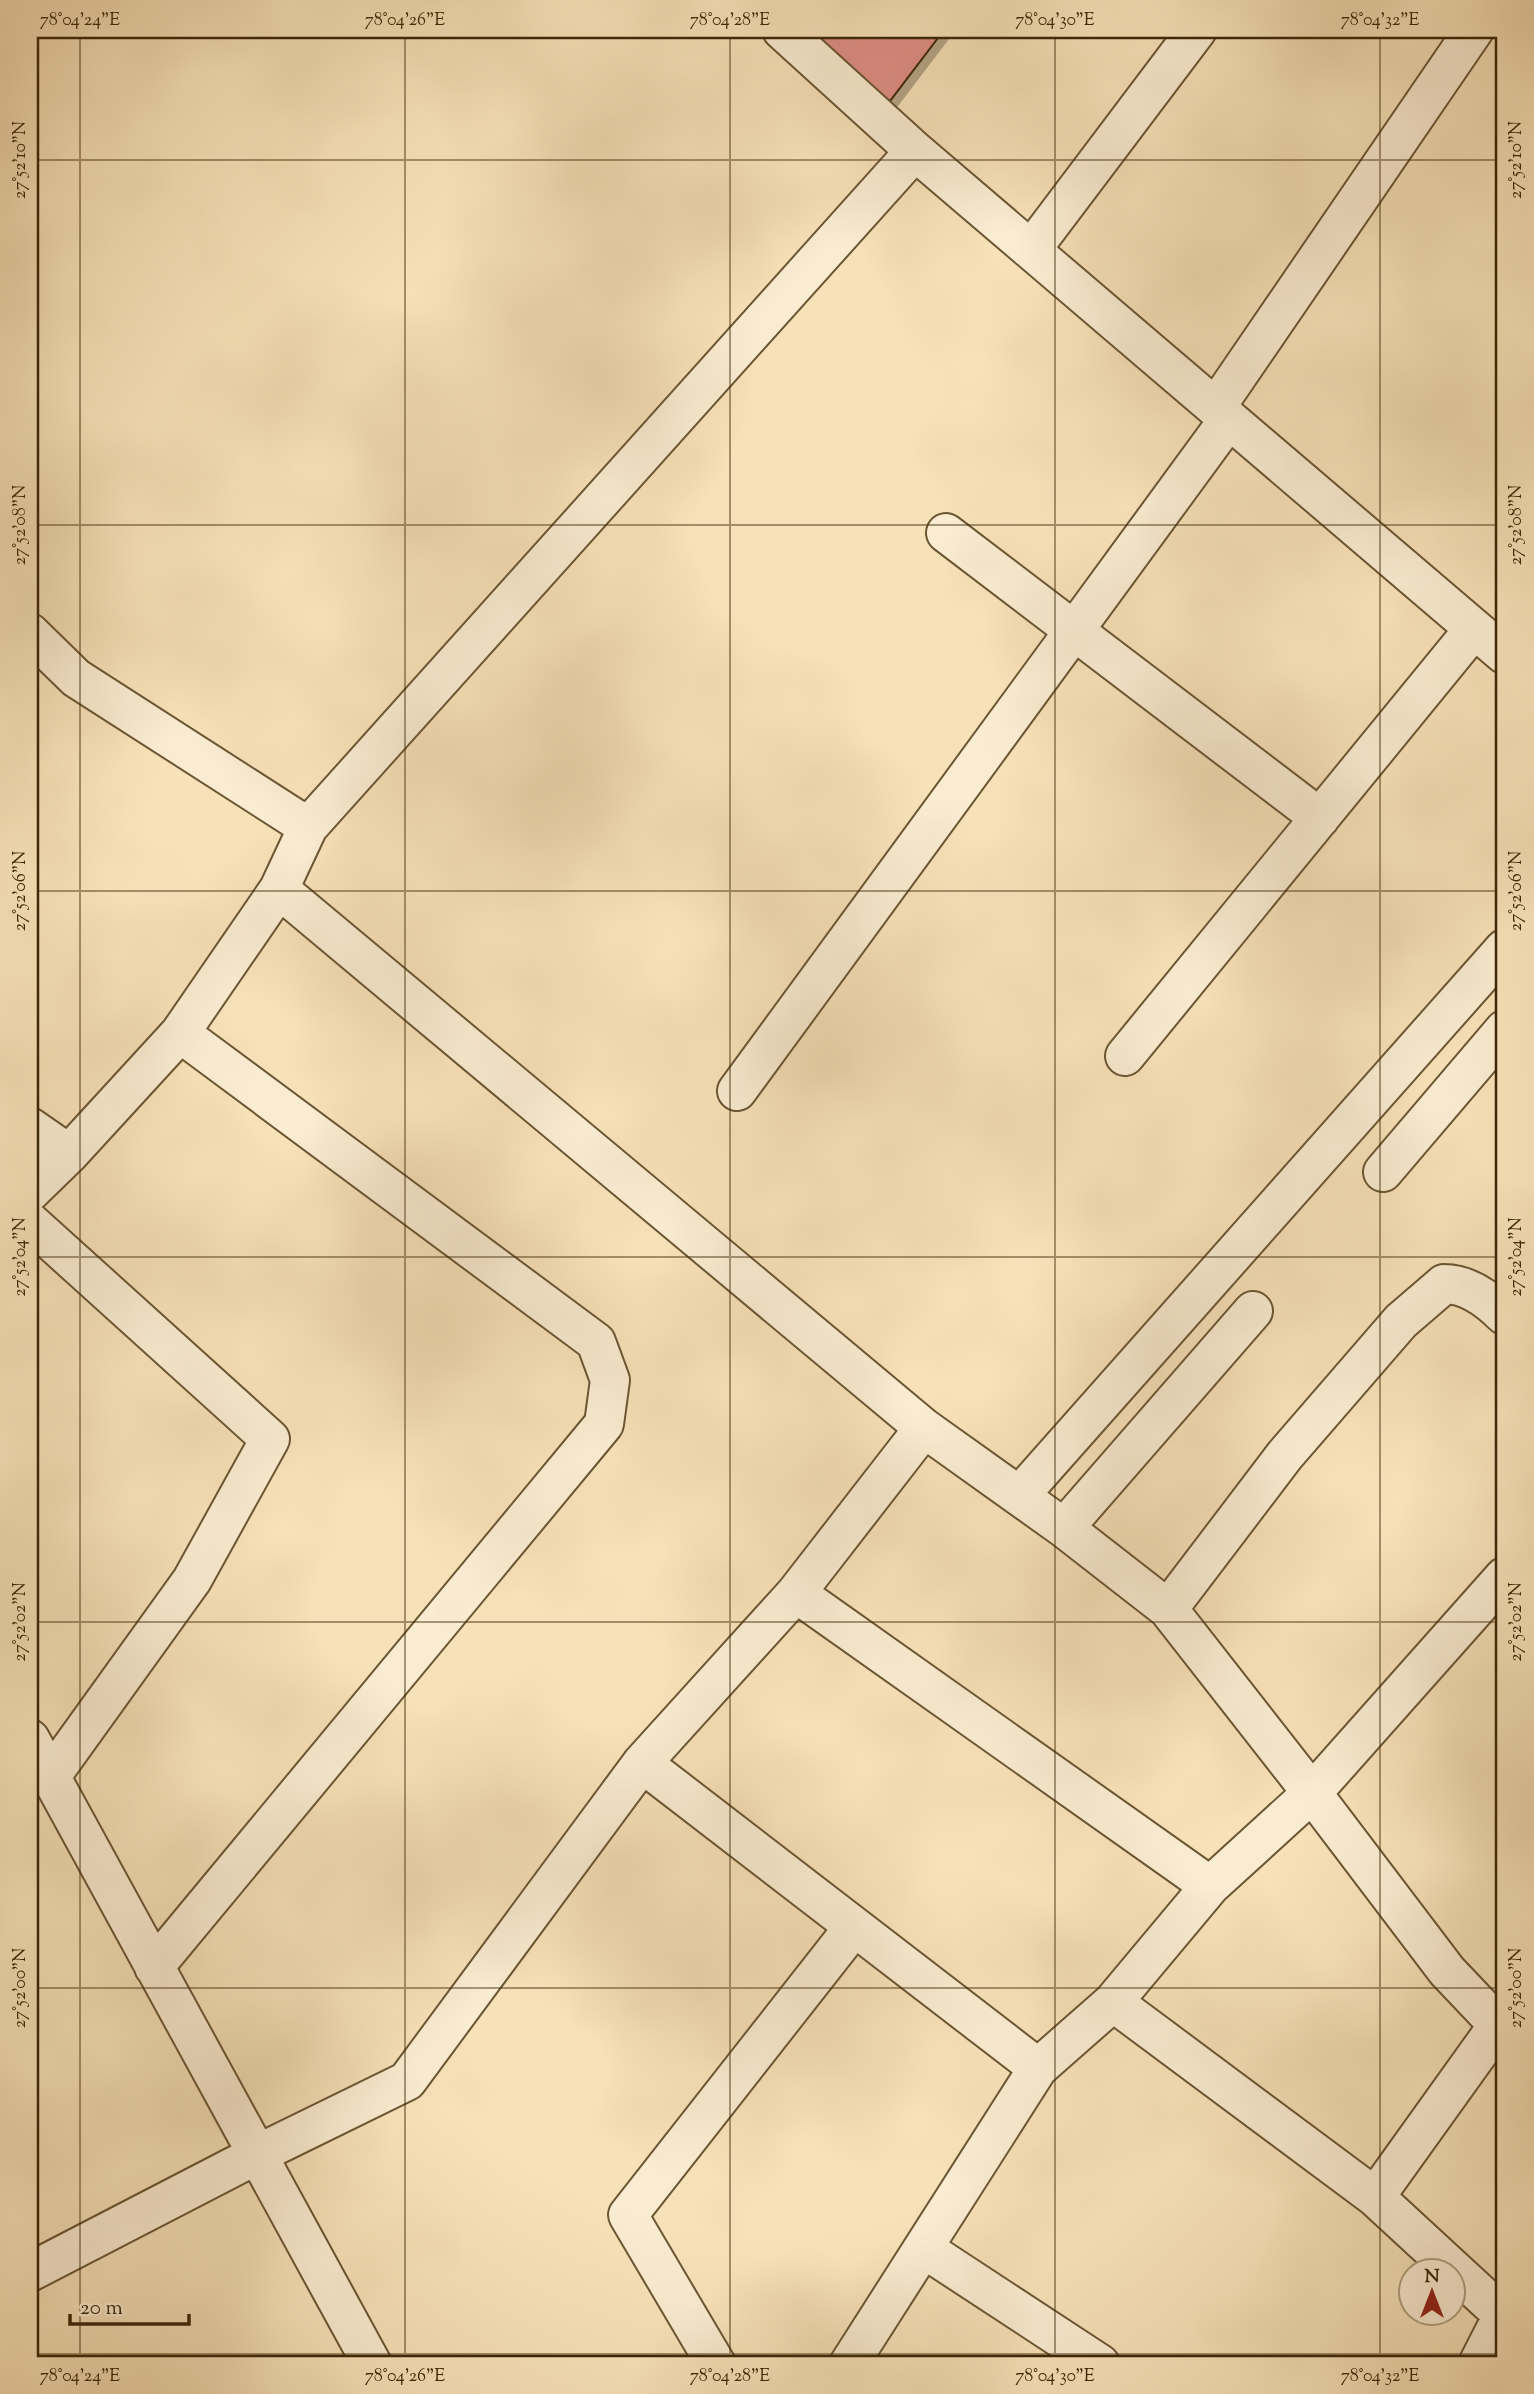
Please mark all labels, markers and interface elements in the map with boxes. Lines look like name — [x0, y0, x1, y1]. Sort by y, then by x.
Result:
text: 78°04'24"E — [40, 8, 120, 34]
text: 78°04'26"E — [365, 8, 445, 34]
text: 78°04'28"E — [690, 8, 770, 34]
text: 78°04'30"E — [1015, 8, 1095, 34]
text: 78°04'32"E — [1341, 8, 1419, 34]
text: 27°52'10"N — [8, 121, 34, 199]
text: 27°52'10"N — [1504, 121, 1530, 199]
text: 27°52'08"N — [8, 485, 34, 565]
text: 27°52'08"N — [1504, 485, 1530, 565]
text: 27°52'06"N — [8, 851, 34, 931]
text: 27°52'06"N — [1504, 851, 1530, 931]
text: 27°52'04"N — [8, 1217, 34, 1297]
text: 27°52'04"N — [1504, 1217, 1530, 1297]
text: 27°52'02"N — [8, 1582, 34, 1662]
text: 27°52'02"N — [1504, 1582, 1530, 1662]
text: 27°52'00"N — [8, 1948, 34, 2028]
text: 27°52'00"N — [1504, 1948, 1530, 2028]
north arrow — [1398, 2258, 1468, 2328]
text: N — [1424, 2264, 1440, 2291]
scale bar — [70, 2282, 189, 2326]
text: 20 m — [80, 2294, 123, 2324]
text: 78°04'24"E — [40, 2364, 120, 2390]
text: 78°04'26"E — [365, 2364, 445, 2390]
text: 78°04'28"E — [690, 2364, 770, 2390]
text: 78°04'30"E — [1015, 2364, 1095, 2390]
text: 78°04'32"E — [1341, 2364, 1419, 2390]

